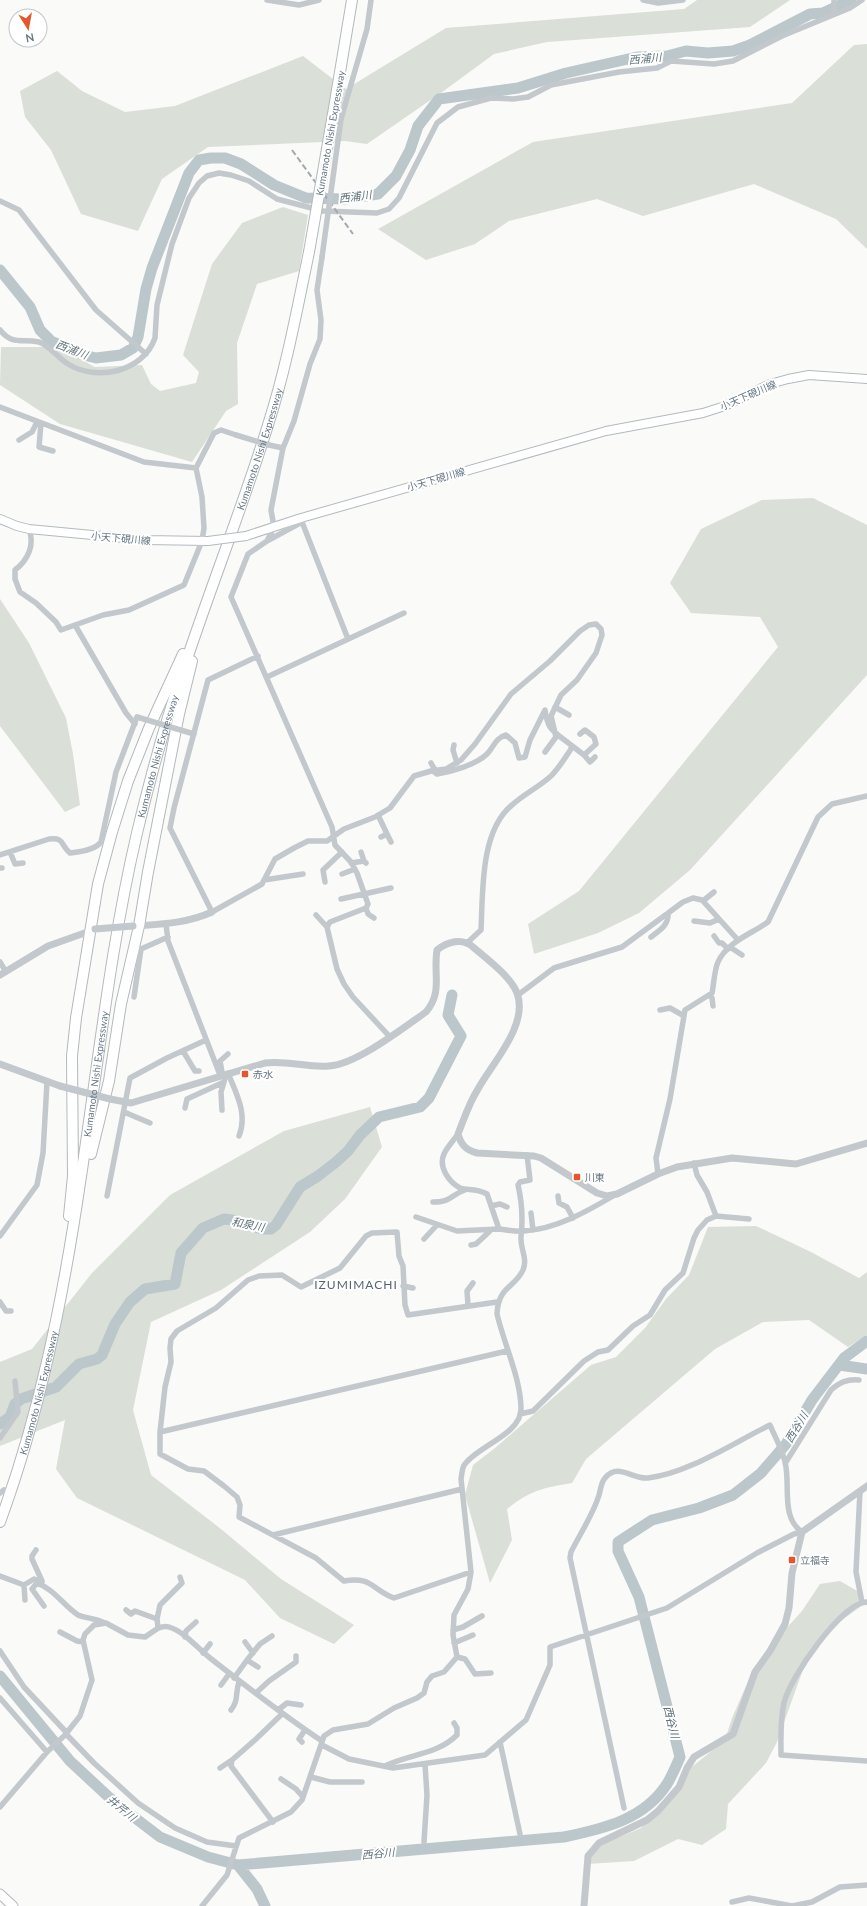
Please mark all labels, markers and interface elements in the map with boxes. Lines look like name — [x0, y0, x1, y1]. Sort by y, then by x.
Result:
north arrow — [8, 8, 48, 48]
text: N — [25, 31, 35, 45]
water label: 西浦川 — [628, 50, 663, 66]
street label: Kumamoto Nishi Expressway — [313, 69, 347, 197]
water label: 西浦川 — [338, 187, 373, 204]
water label: 西浦川 — [54, 337, 91, 361]
street label: 小天下硯川線 — [718, 378, 778, 412]
street label: Kumamoto Nishi Expressway — [234, 386, 285, 511]
street label: 小天下硯川線 — [406, 465, 466, 493]
street label: 小天下硯川線 — [91, 529, 151, 547]
street label: Kumamoto Nishi Expressway — [135, 693, 181, 819]
street label: Kumamoto Nishi Expressway — [81, 1009, 111, 1138]
place label: 赤水 — [253, 1068, 273, 1080]
marker: 赤水 — [240, 1069, 250, 1079]
place label: 川東 — [585, 1171, 605, 1183]
marker: 川東 — [572, 1172, 582, 1182]
water label: 和泉川 — [231, 1214, 266, 1234]
district label: IZUMIMACHI — [314, 1277, 398, 1292]
street label: Kumamoto Nishi Expressway — [17, 1329, 60, 1456]
water label: 西谷川 — [782, 1409, 811, 1444]
place label: 立福寺 — [800, 1554, 830, 1566]
marker: 立福寺 — [787, 1555, 797, 1565]
water label: 西谷川 — [662, 1704, 683, 1741]
water label: 井芹川 — [105, 1793, 140, 1824]
water label: 西谷川 — [361, 1845, 396, 1861]

